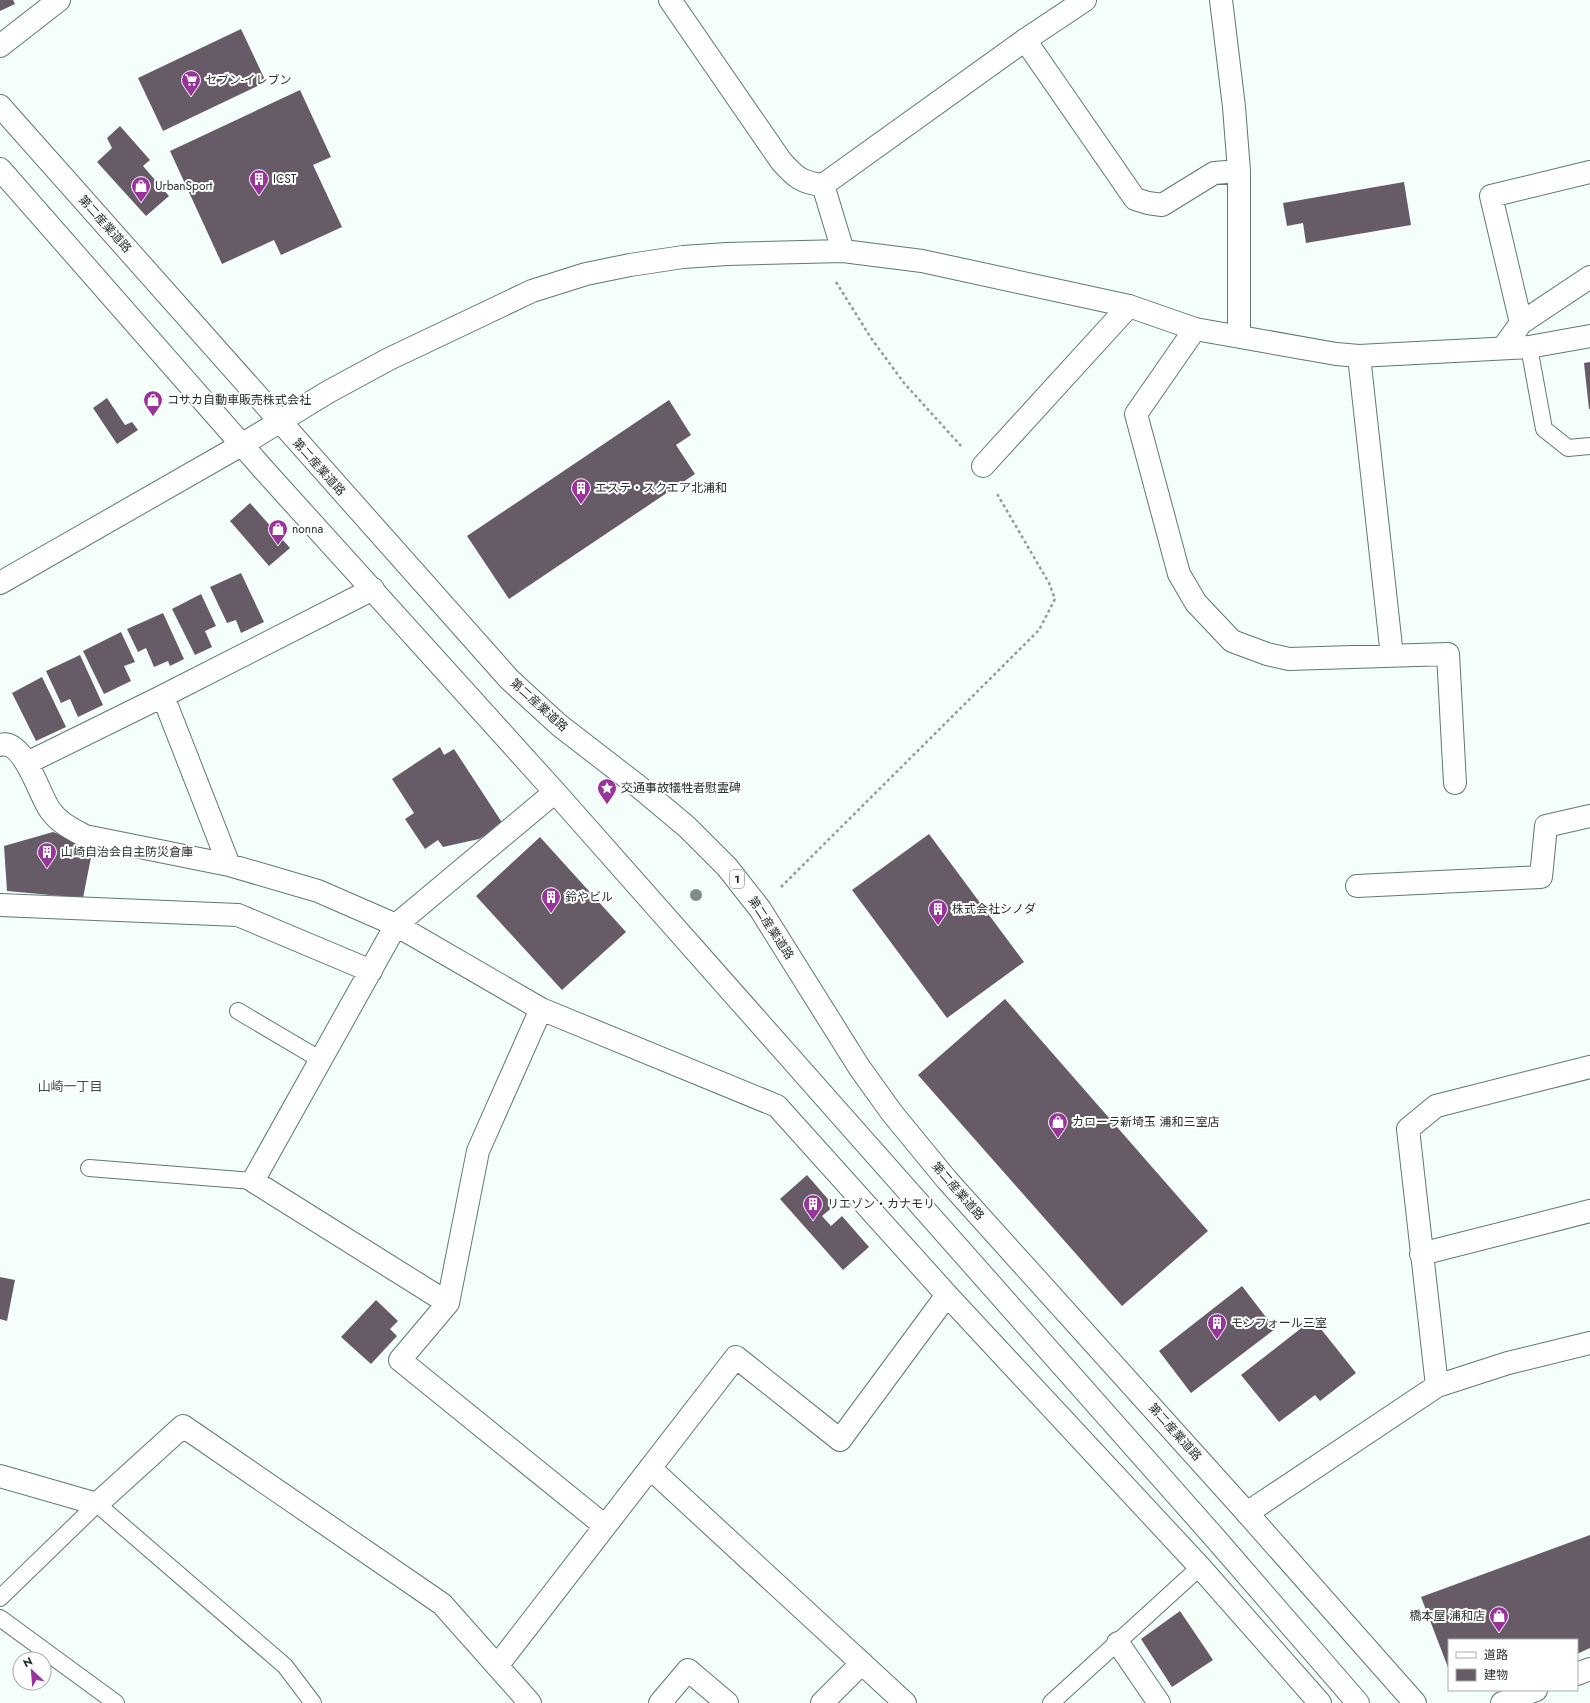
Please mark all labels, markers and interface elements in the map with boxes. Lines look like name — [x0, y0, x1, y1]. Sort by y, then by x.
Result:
supermarket icon: セブン-イレブン — [180, 69, 202, 97]
place label: セブン-イレブン — [205, 71, 292, 89]
building icon: ICST — [248, 168, 270, 196]
place label: ICST — [273, 170, 297, 188]
shop icon: UrbanSport — [130, 175, 152, 203]
place label: UrbanSport — [155, 177, 213, 195]
street label: 第二産業道路 — [74, 191, 136, 257]
shop icon: コサカ自動車販売株式会社 — [142, 389, 164, 417]
place label: コサカ自動車販売株式会社 — [167, 391, 311, 409]
street label: 第二産業道路 — [288, 434, 350, 500]
building icon: エステ・スクエア北浦和 — [570, 477, 592, 505]
place label: エステ・スクエア北浦和 — [595, 479, 727, 497]
shop icon: nonna — [267, 518, 289, 546]
place label: nonna — [292, 520, 323, 538]
street label: 第二産業道路 — [506, 674, 572, 736]
place icon: 交通事故犠牲者慰霊碑 — [596, 777, 618, 805]
place label: 交通事故犠牲者慰霊碑 — [621, 779, 741, 797]
building icon: 山崎自治会自主防災倉庫 — [36, 841, 58, 869]
place label: 山崎自治会自主防災倉庫 — [61, 843, 193, 861]
road number: 1 — [730, 870, 744, 888]
building icon: 鈴やビル — [540, 886, 562, 914]
place label: 鈴やビル — [565, 888, 613, 906]
street label: 第二産業道路 — [744, 893, 798, 963]
building icon: 株式会社シノダ — [927, 898, 949, 926]
place label: 株式会社シノダ — [952, 900, 1036, 918]
district label: 山崎一丁目 — [37, 1077, 103, 1096]
shop icon: カローラ新埼玉 浦和三室店 — [1047, 1111, 1069, 1139]
place label: カローラ新埼玉 浦和三室店 — [1072, 1113, 1220, 1131]
street label: 第二産業道路 — [928, 1158, 988, 1224]
building icon: リエゾン・カナモリ — [802, 1193, 824, 1221]
place label: リエゾン・カナモリ — [827, 1195, 935, 1213]
building icon: モンフォール三室 — [1206, 1312, 1228, 1340]
place label: モンフォール三室 — [1231, 1314, 1327, 1332]
street label: 第二産業道路 — [1144, 1399, 1206, 1465]
shop icon: 橋本屋 浦和店 — [1488, 1605, 1510, 1633]
place label: 橋本屋 浦和店 — [1409, 1607, 1485, 1625]
legend — [1448, 1639, 1578, 1691]
text: 道路 — [1484, 1646, 1508, 1664]
north arrow — [12, 1651, 52, 1691]
text: N — [20, 1653, 35, 1671]
text: 建物 — [1484, 1666, 1508, 1684]

